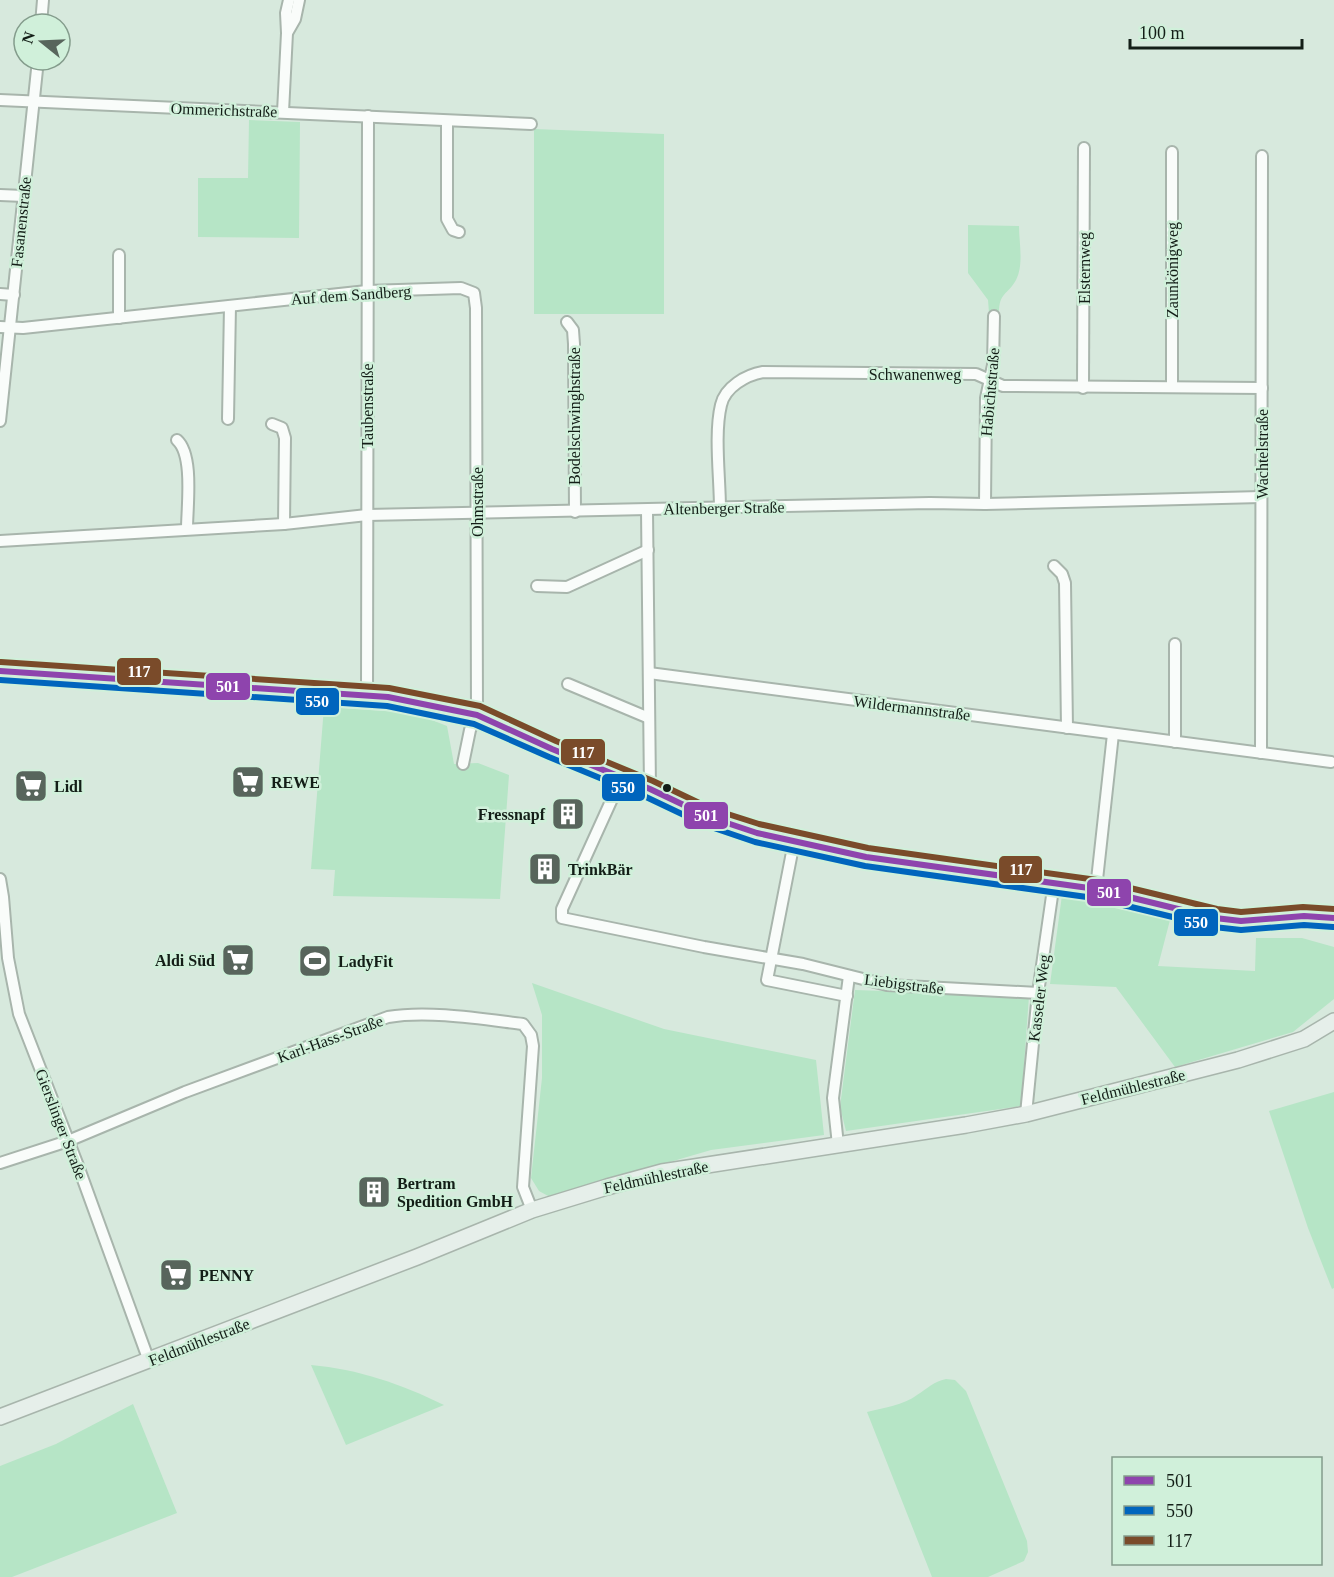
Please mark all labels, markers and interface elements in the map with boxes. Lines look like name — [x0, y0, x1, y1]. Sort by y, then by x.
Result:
north arrow — [12, 12, 72, 72]
scale bar — [1130, 12, 1302, 50]
text: 100 m — [1139, 23, 1185, 43]
text: N — [18, 29, 38, 46]
street label: Ommerichstraße — [170, 100, 278, 120]
street label: Fasanenstraße — [8, 176, 34, 268]
street label: Zaunkönigweg — [1164, 222, 1182, 318]
street label: Elsternweg — [1076, 232, 1094, 304]
street label: Auf dem Sandberg — [290, 282, 412, 309]
street label: Bodelschwinghstraße — [566, 347, 584, 485]
street label: Habichtstraße — [978, 347, 1002, 437]
street label: Taubenstraße — [359, 363, 376, 449]
street label: Schwanenweg — [869, 366, 961, 384]
street label: Wachtelstraße — [1254, 409, 1271, 499]
street label: Ohmstraße — [469, 467, 486, 537]
street label: Altenberger Straße — [663, 498, 785, 519]
line badge: 117 — [116, 657, 162, 686]
text: 117 — [127, 663, 151, 680]
line badge: 501 — [205, 672, 251, 701]
text: 501 — [216, 678, 240, 695]
line badge: 550 — [295, 687, 340, 716]
street label: Wildermannstraße — [853, 692, 971, 724]
text: 550 — [305, 693, 329, 710]
line badge: 117 — [560, 738, 606, 766]
text: 117 — [571, 744, 595, 761]
supermarket icon: REWE — [230, 764, 266, 800]
supermarket icon: Lidl — [13, 768, 49, 804]
line badge: 550 — [601, 773, 646, 802]
place label: REWE — [271, 774, 320, 791]
place label: Lidl — [54, 778, 83, 795]
text: 550 — [611, 779, 635, 796]
unlabelled marker — [661, 782, 673, 794]
building icon: Fressnapf — [550, 796, 586, 832]
line badge: 501 — [683, 801, 729, 830]
place label: Fressnapf — [478, 806, 546, 824]
text: 501 — [694, 807, 718, 824]
building icon: TrinkBär — [527, 851, 563, 887]
line badge: 117 — [998, 855, 1043, 884]
place label: TrinkBär — [568, 861, 633, 878]
text: 117 — [1009, 861, 1033, 878]
line badge: 501 — [1086, 878, 1132, 907]
text: 501 — [1097, 884, 1121, 901]
line badge: 550 — [1173, 908, 1219, 937]
text: 550 — [1184, 914, 1208, 931]
supermarket icon: Aldi Süd — [220, 942, 256, 978]
sports icon: LadyFit — [297, 943, 333, 979]
place label: Aldi Süd — [155, 952, 215, 969]
place label: LadyFit — [338, 953, 394, 971]
street label: Kasseler Weg — [1025, 953, 1054, 1043]
street label: Liebigstraße — [863, 971, 945, 998]
street label: Karl-Hass-Straße — [275, 1012, 385, 1066]
street label: Gierslinger Straße — [31, 1066, 90, 1182]
street label: Feldmühlestraße — [1079, 1066, 1187, 1108]
street label: Feldmühlestraße — [602, 1158, 710, 1196]
building icon: Bertram Spedition GmbH — [356, 1174, 392, 1210]
place label: Bertram Spedition GmbH — [397, 1175, 514, 1211]
supermarket icon: PENNY — [158, 1257, 194, 1293]
place label: PENNY — [199, 1267, 255, 1284]
street label: Feldmühlestraße — [146, 1315, 252, 1369]
legend — [1112, 1457, 1322, 1565]
text: 501 — [1166, 1471, 1193, 1491]
text: 550 — [1166, 1501, 1193, 1521]
text: 117 — [1166, 1531, 1192, 1551]

